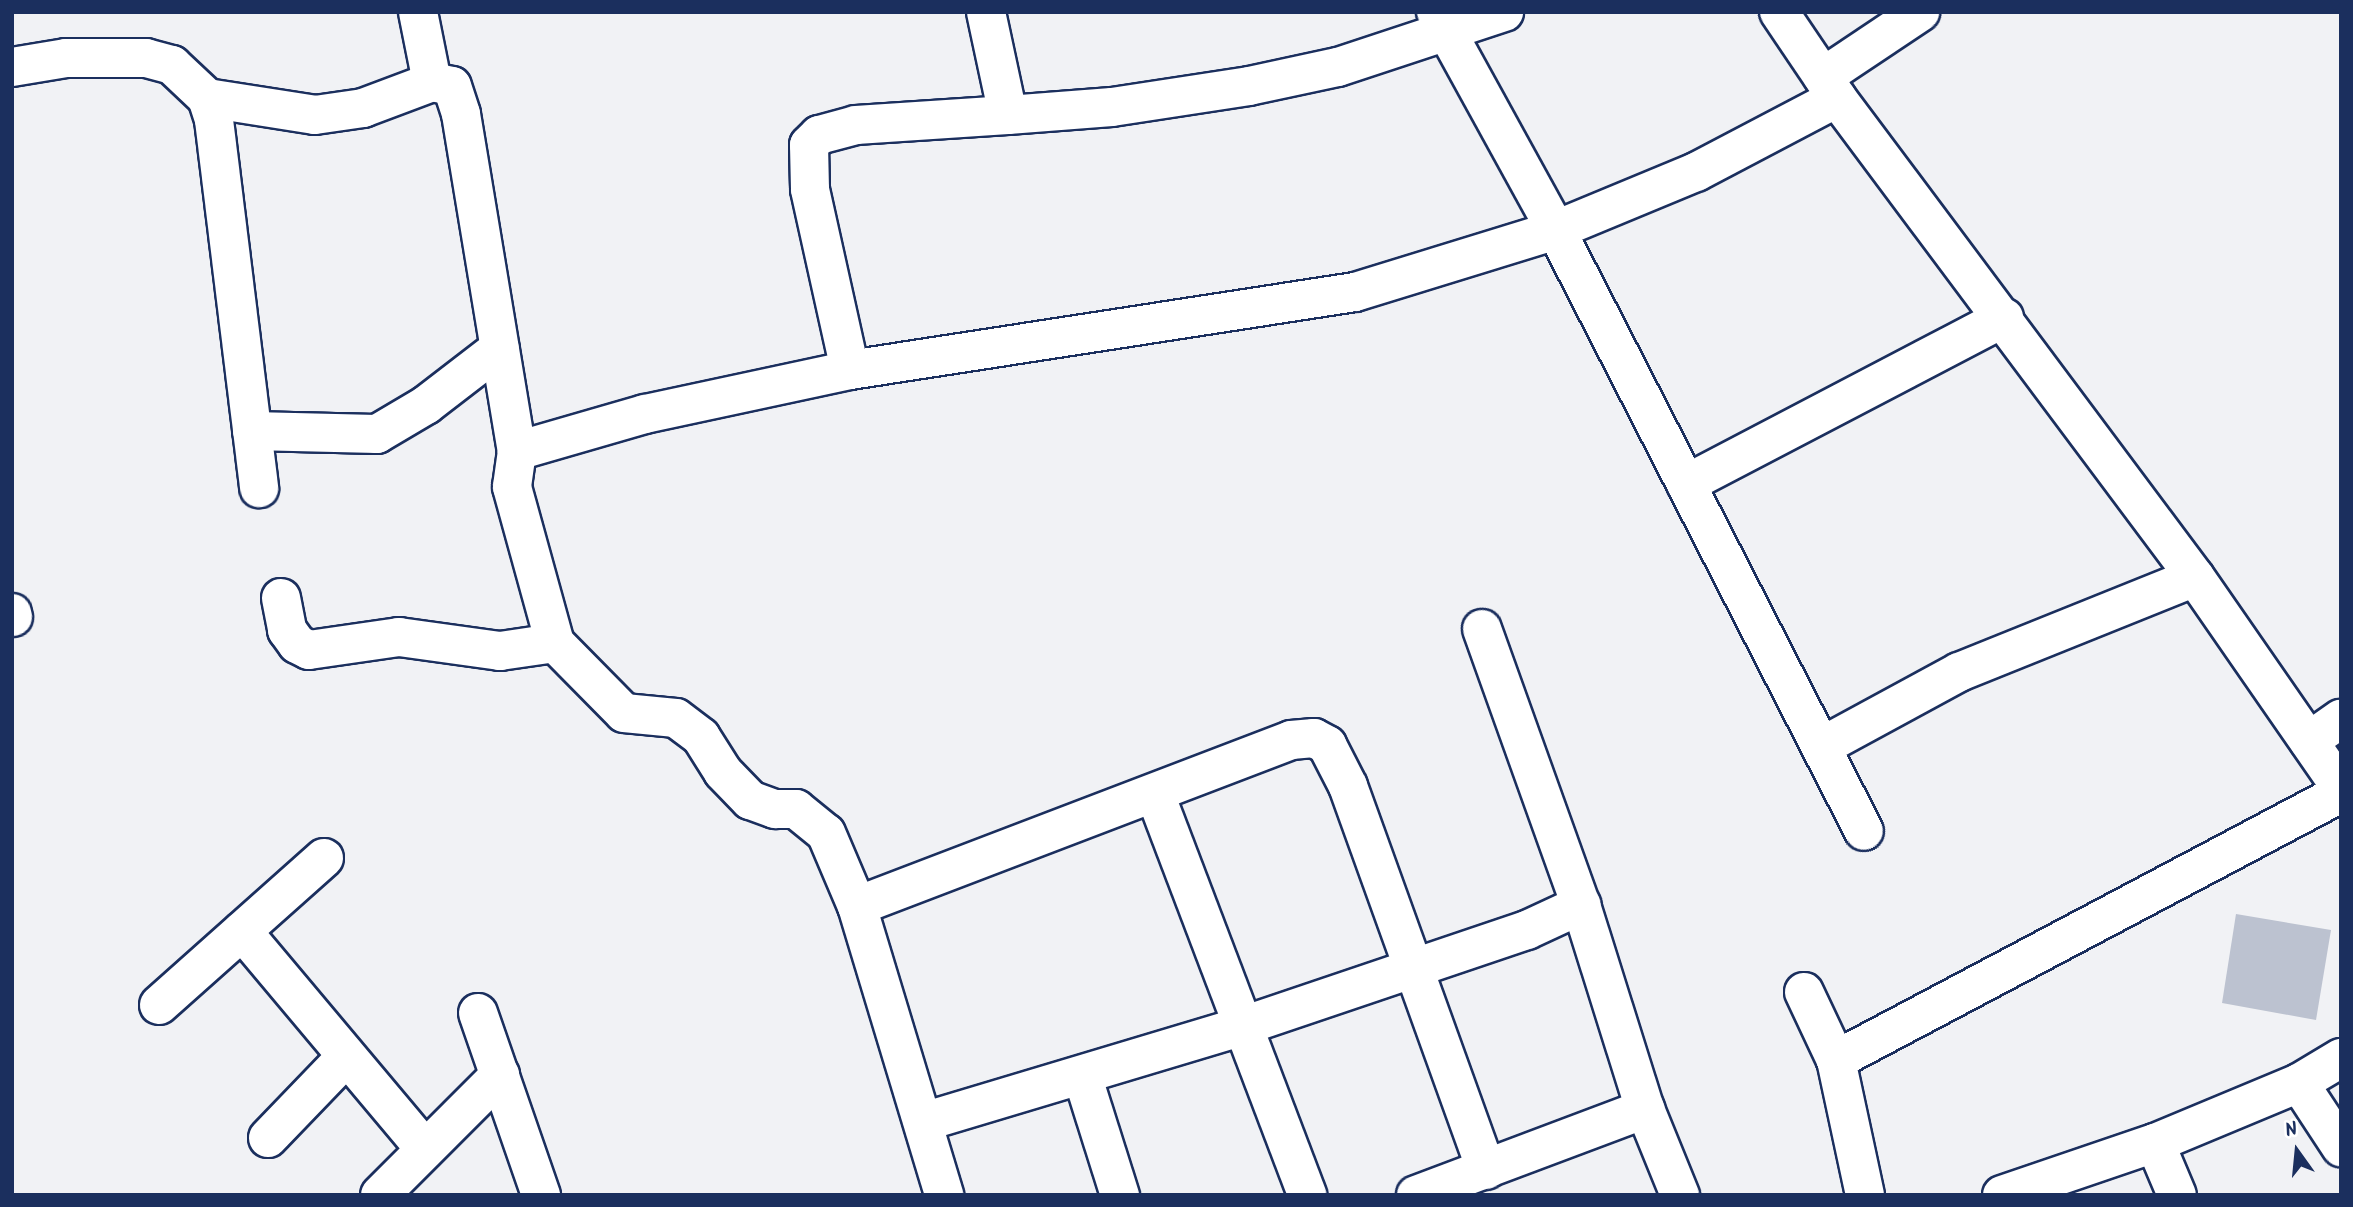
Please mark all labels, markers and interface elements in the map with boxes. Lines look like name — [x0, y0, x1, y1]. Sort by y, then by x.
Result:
text: N — [2282, 1115, 2301, 1147]
north arrow — [2262, 1116, 2332, 1186]

